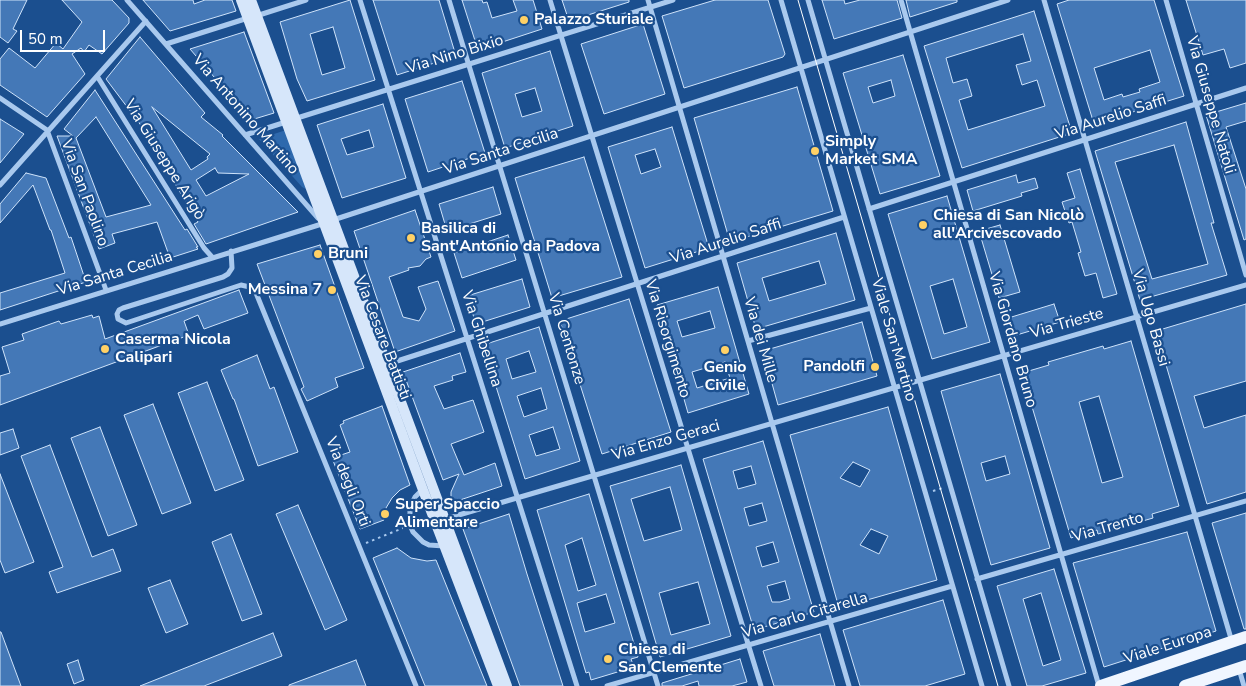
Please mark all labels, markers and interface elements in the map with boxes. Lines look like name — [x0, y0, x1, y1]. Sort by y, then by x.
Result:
place label: Palazzo Sturiale — [534, 10, 653, 30]
marker: Palazzo Sturiale — [518, 14, 530, 26]
scale bar — [22, 20, 108, 52]
text: 50 m — [28, 29, 63, 49]
street label: Via Nino Bixio — [404, 31, 506, 79]
street label: Via Giuseppe Natoli — [1181, 34, 1239, 176]
street label: Via Antonino Martino — [188, 51, 302, 179]
street label: Via Aurelio Saffi — [1053, 91, 1169, 145]
street label: Via Giuseppe Arigò — [119, 96, 209, 224]
street label: Via Santa Cecilia — [441, 124, 561, 180]
place label: Simply Market SMA — [825, 132, 917, 170]
street label: Via San Paolino — [56, 137, 112, 249]
marker: Simply Market SMA — [809, 145, 821, 157]
place label: Chiesa di San Nicolò all'Arcivescovado — [933, 206, 1084, 244]
street label: Via Aurelio Saffi — [668, 215, 784, 269]
place label: Basilica di Sant'Antonio da Padova — [421, 219, 600, 257]
marker: Chiesa di San Nicolò all'Arcivescovado — [917, 219, 929, 231]
marker: Basilica di Sant'Antonio da Padova — [405, 232, 417, 244]
place label: Bruni — [328, 244, 368, 264]
street label: Via Santa Cecilia — [55, 247, 175, 301]
marker: Bruni — [312, 248, 324, 260]
street label: Via Ugo Bassi — [1127, 267, 1173, 369]
street label: Via Giordano Bruno — [983, 270, 1041, 410]
street label: Via Cesare Battisti — [349, 273, 415, 403]
street label: Viale San Martino — [866, 276, 920, 404]
street label: Via Risorgimento — [640, 277, 694, 401]
place label: Messina 7 — [248, 280, 322, 300]
marker: Messina 7 — [326, 284, 338, 296]
street label: Via Ghibellina — [456, 288, 506, 390]
street label: Via Centonze — [543, 291, 589, 387]
street label: Via dei Mille — [739, 295, 781, 385]
street label: Via Trieste — [1028, 304, 1106, 344]
place label: Caserma Nicola Calipari — [115, 330, 231, 368]
marker: Caserma Nicola Calipari — [99, 343, 111, 355]
marker: Genio Civile — [719, 344, 731, 356]
place label: Pandolfi — [803, 357, 865, 377]
place label: Genio Civile — [703, 358, 747, 396]
marker: Pandolfi — [869, 361, 881, 373]
street label: Via Enzo Geraci — [610, 416, 722, 466]
street label: Via degli Orti — [320, 434, 374, 530]
place label: Super Spaccio Alimentare — [395, 495, 500, 533]
marker: Super Spaccio Alimentare — [379, 508, 391, 520]
street label: Via Trento — [1070, 509, 1146, 547]
street label: Via Carlo Citarella — [740, 589, 870, 643]
street label: Viale Europa — [1122, 623, 1214, 669]
place label: Chiesa di San Clemente — [618, 640, 722, 678]
marker: Chiesa di San Clemente — [602, 653, 614, 665]

